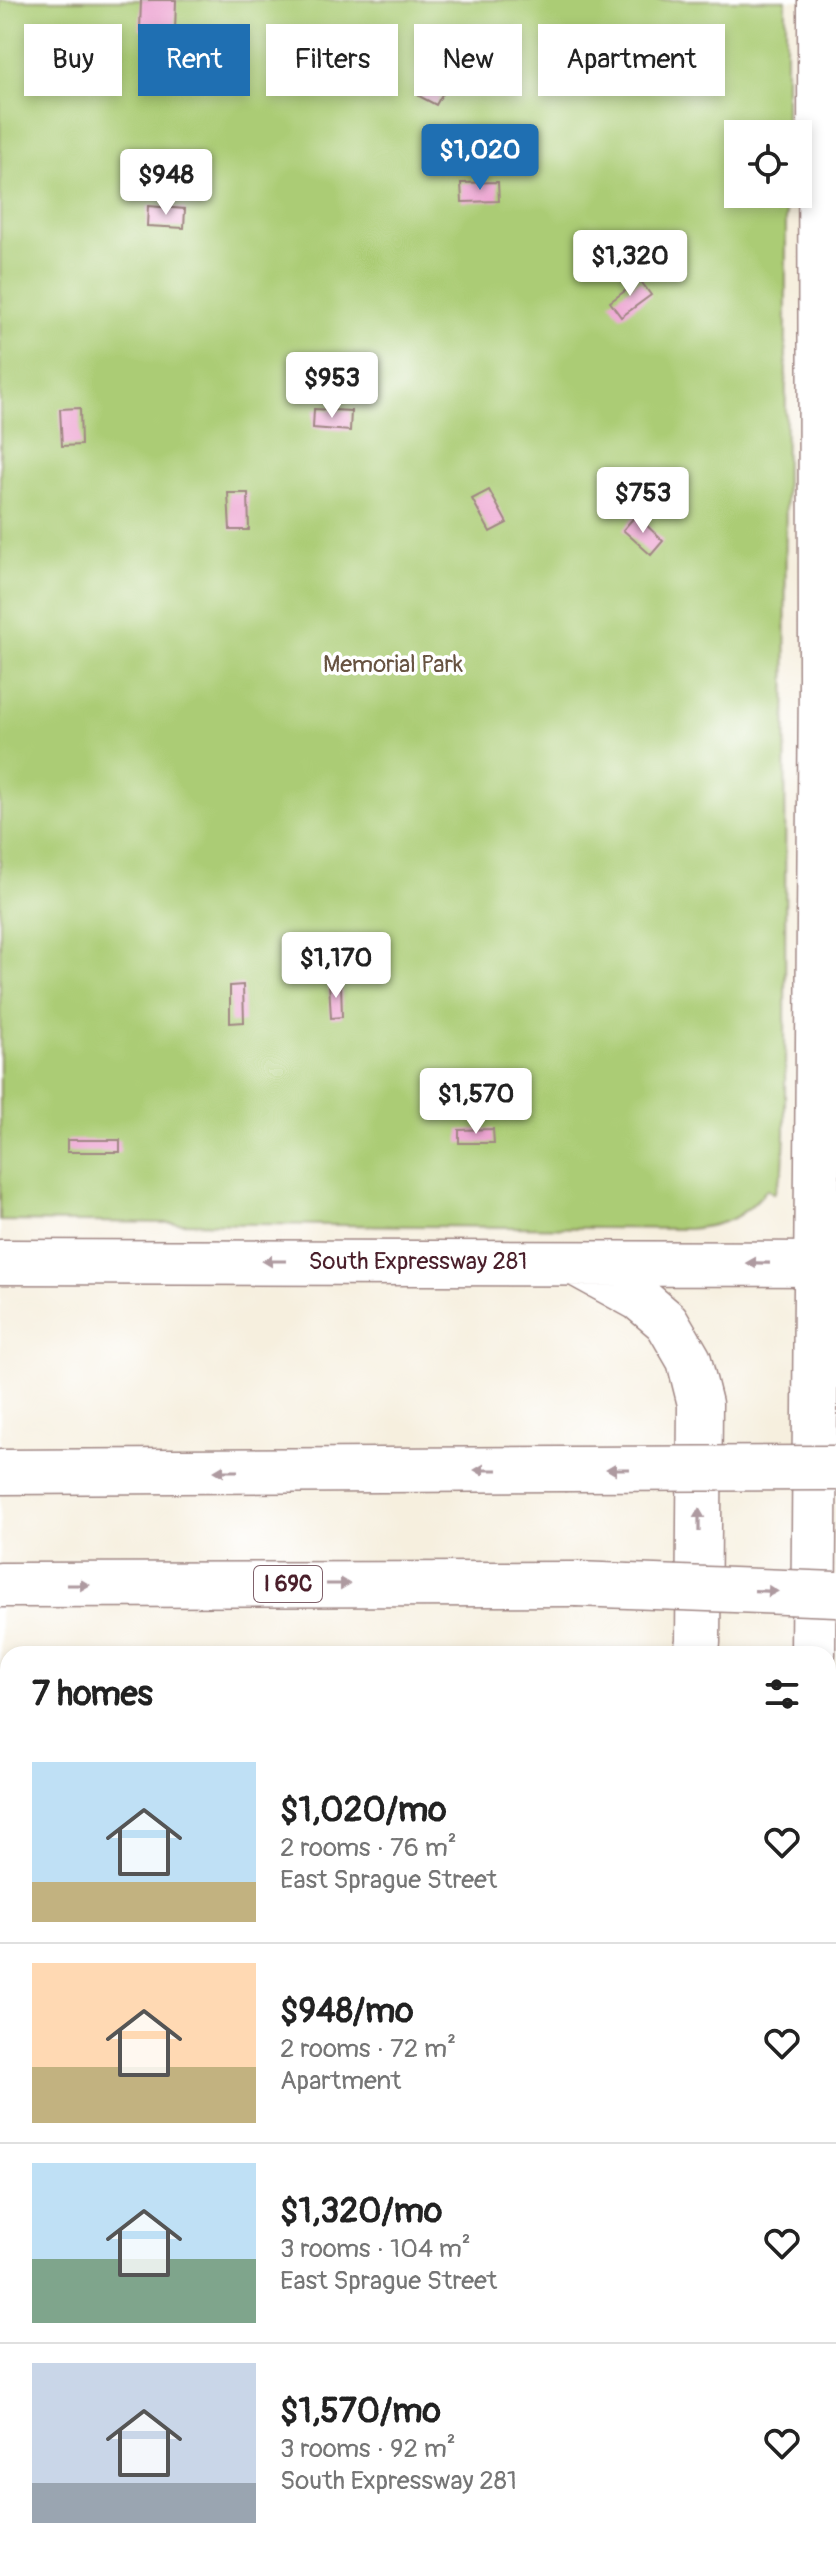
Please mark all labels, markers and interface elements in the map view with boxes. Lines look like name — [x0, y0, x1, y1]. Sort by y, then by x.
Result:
chip: Buy — [24, 24, 122, 96]
chip: Rent — [138, 24, 250, 96]
chip: Filters — [266, 24, 398, 96]
chip: New — [414, 24, 522, 96]
chip: Apartment — [538, 24, 725, 96]
map controls — [724, 120, 812, 208]
button: locate — [724, 120, 812, 208]
pin: $1,020 — [415, 124, 545, 192]
text: $1,020 — [440, 134, 520, 166]
pin: $948 — [119, 149, 213, 217]
text: $948 — [138, 159, 194, 191]
pin: $1,320 — [565, 230, 695, 298]
text: $1,320 — [591, 240, 669, 272]
pin: $953 — [285, 352, 379, 420]
text: $953 — [304, 362, 360, 394]
pin: $753 — [596, 467, 690, 535]
text: $753 — [615, 477, 671, 509]
park label: Memorial Park — [323, 650, 463, 679]
pin: $1,170 — [271, 932, 401, 1000]
text: $1,170 — [300, 942, 372, 974]
pin: $1,570 — [411, 1068, 541, 1136]
text: $1,570 — [438, 1078, 514, 1110]
street label: South Expressway 281 — [309, 1247, 527, 1276]
one-way arrow — [261, 1255, 286, 1267]
one-way arrow — [745, 1257, 770, 1269]
one-way arrow — [605, 1463, 630, 1475]
one-way arrow — [473, 1464, 498, 1476]
one-way arrow — [213, 1465, 238, 1477]
one-way arrow — [693, 1507, 705, 1532]
road number: I 69C — [254, 1566, 322, 1602]
one-way arrow — [326, 1578, 351, 1590]
one-way arrow — [66, 1579, 91, 1591]
one-way arrow — [754, 1585, 779, 1598]
icon: filters — [760, 1672, 804, 1716]
text: 7 homes — [32, 1673, 153, 1716]
text: $1,020/mo — [280, 1789, 446, 1832]
icon: home — [96, 1794, 192, 1890]
icon: heart — [760, 1820, 804, 1864]
text: 2 rooms · 76 m² — [280, 1832, 457, 1864]
text: East Sprague Street — [280, 1864, 497, 1896]
text: $948/mo — [280, 1990, 413, 2033]
icon: home — [96, 1995, 192, 2091]
icon: heart — [760, 2021, 804, 2065]
text: 2 rooms · 72 m² — [280, 2033, 456, 2065]
text: Apartment — [280, 2065, 401, 2097]
text: $1,320/mo — [280, 2190, 442, 2233]
icon: home — [96, 2195, 192, 2291]
icon: heart — [760, 2221, 804, 2265]
text: 3 rooms · 104 m² — [280, 2233, 471, 2265]
text: East Sprague Street — [280, 2265, 497, 2297]
text: $1,570/mo — [280, 2390, 441, 2433]
icon: home — [96, 2395, 192, 2491]
icon: heart — [760, 2421, 804, 2465]
text: 3 rooms · 92 m² — [280, 2433, 456, 2465]
text: South Expressway 281 — [280, 2465, 517, 2497]

